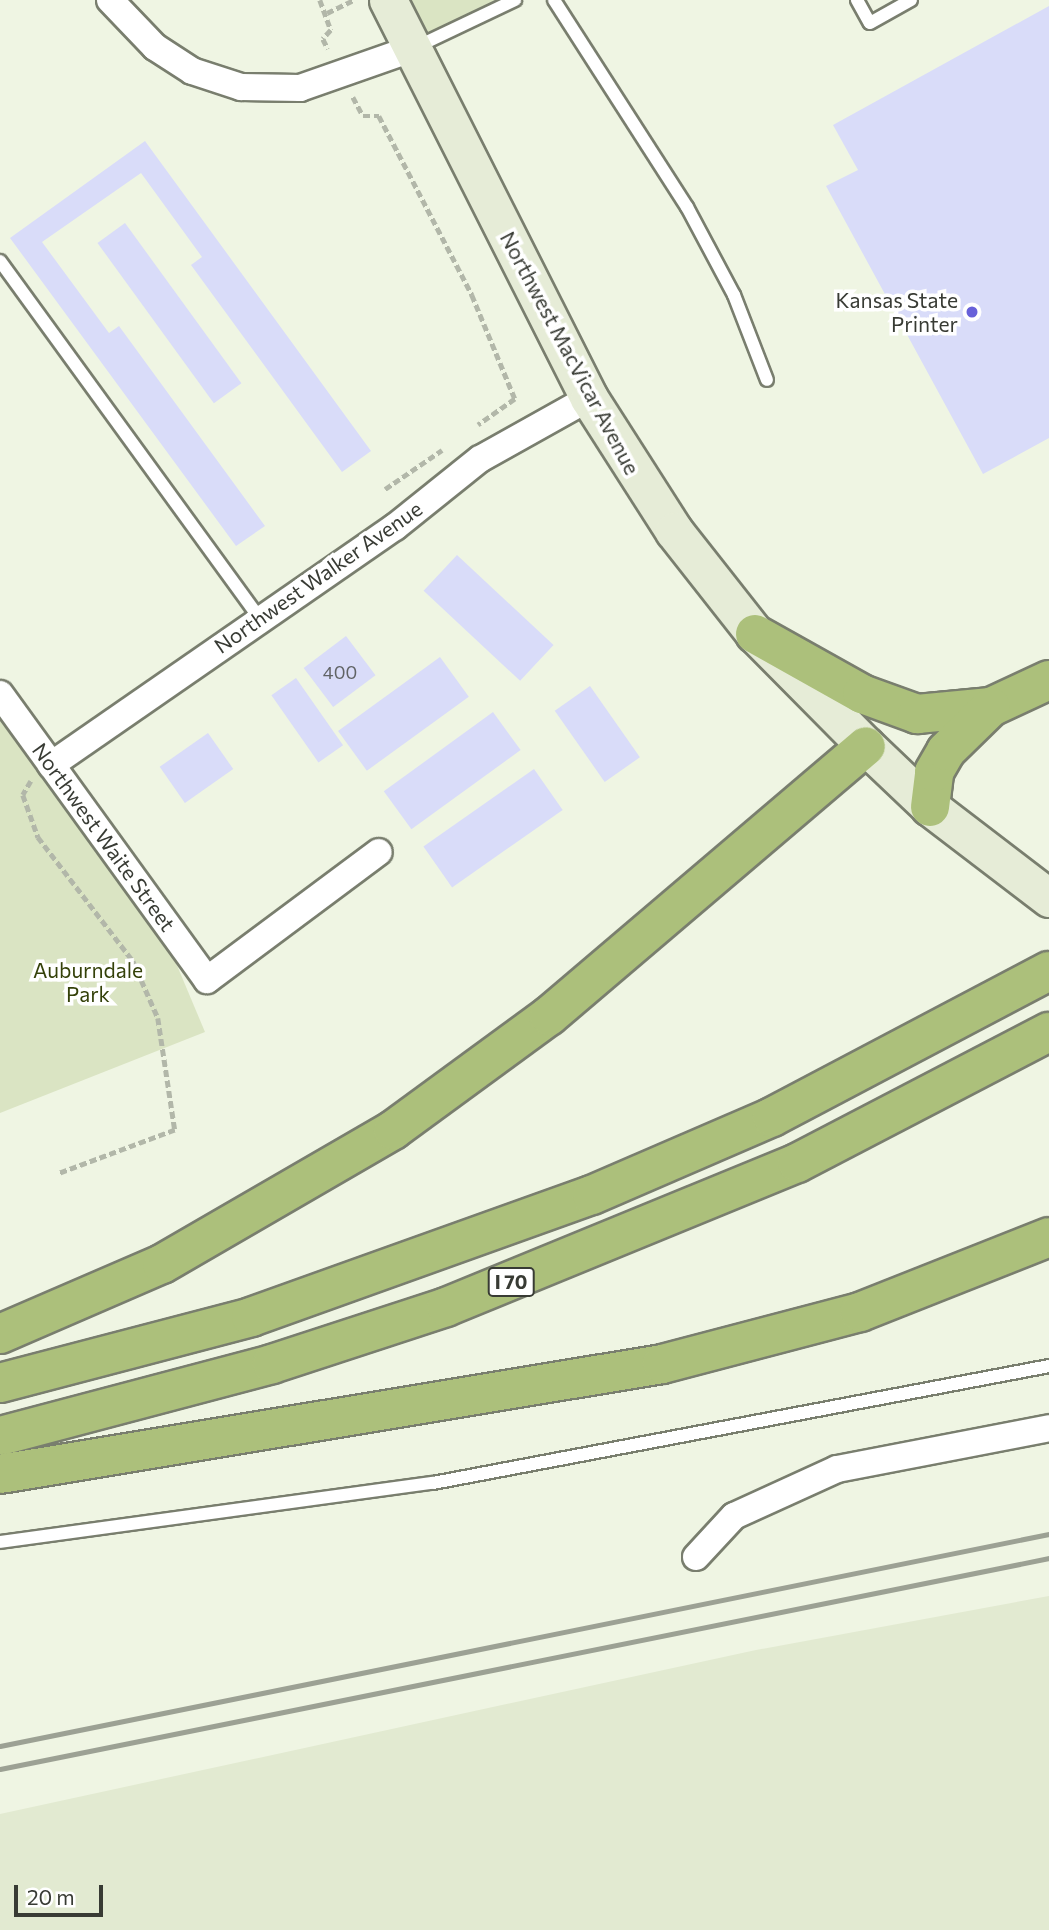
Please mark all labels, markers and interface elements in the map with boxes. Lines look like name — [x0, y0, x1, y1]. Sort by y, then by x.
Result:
street label: Northwest MacVicar Avenue — [495, 227, 645, 479]
place label: Kansas State Printer — [836, 287, 958, 337]
marker: Kansas State Printer — [964, 304, 980, 320]
street label: Northwest Walker Avenue — [209, 496, 427, 658]
house number: 400 — [323, 661, 357, 683]
street label: Northwest Waite Street — [27, 738, 181, 936]
park label: Auburndale Park — [33, 957, 143, 1007]
road number: I 70 — [486, 1266, 536, 1298]
scale bar — [18, 1870, 107, 1914]
text: 20 m — [27, 1884, 75, 1909]

